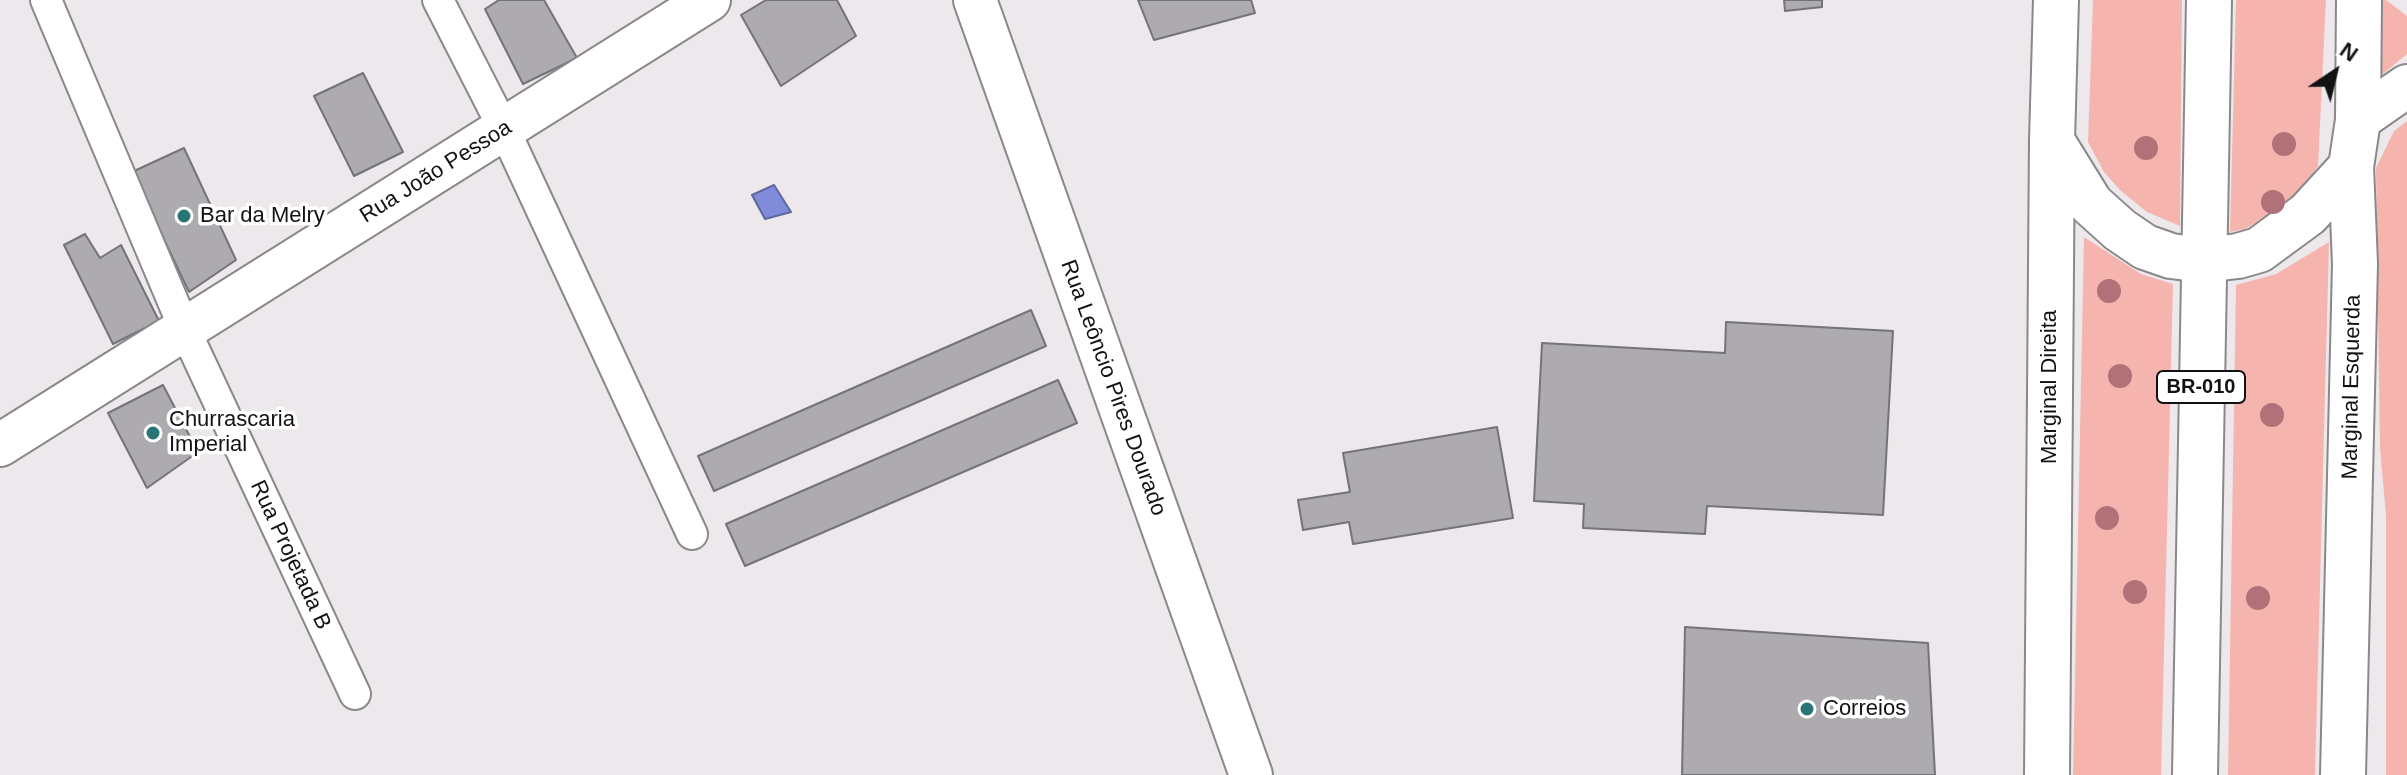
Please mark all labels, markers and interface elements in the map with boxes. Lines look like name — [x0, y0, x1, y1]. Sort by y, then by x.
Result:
north arrow — [2295, 32, 2375, 112]
text: N — [2335, 37, 2363, 67]
street label: Rua João Pessoa — [355, 115, 517, 229]
place label: Bar da Melry — [200, 203, 325, 229]
marker: Bar da Melry — [175, 207, 193, 225]
street label: Rua Leôncio Pires Dourado — [1054, 256, 1172, 520]
street label: Marginal Esquerda — [2337, 294, 2367, 480]
street label: Marginal Direita — [2037, 310, 2063, 464]
road number: BR-010 — [2157, 371, 2245, 403]
place label: Churrascaria Imperial — [169, 407, 295, 458]
marker: Churrascaria Imperial — [144, 424, 162, 442]
street label: Rua Projetada B — [244, 476, 336, 634]
place label: Correios — [1823, 696, 1906, 722]
marker: Correios — [1798, 700, 1816, 718]

